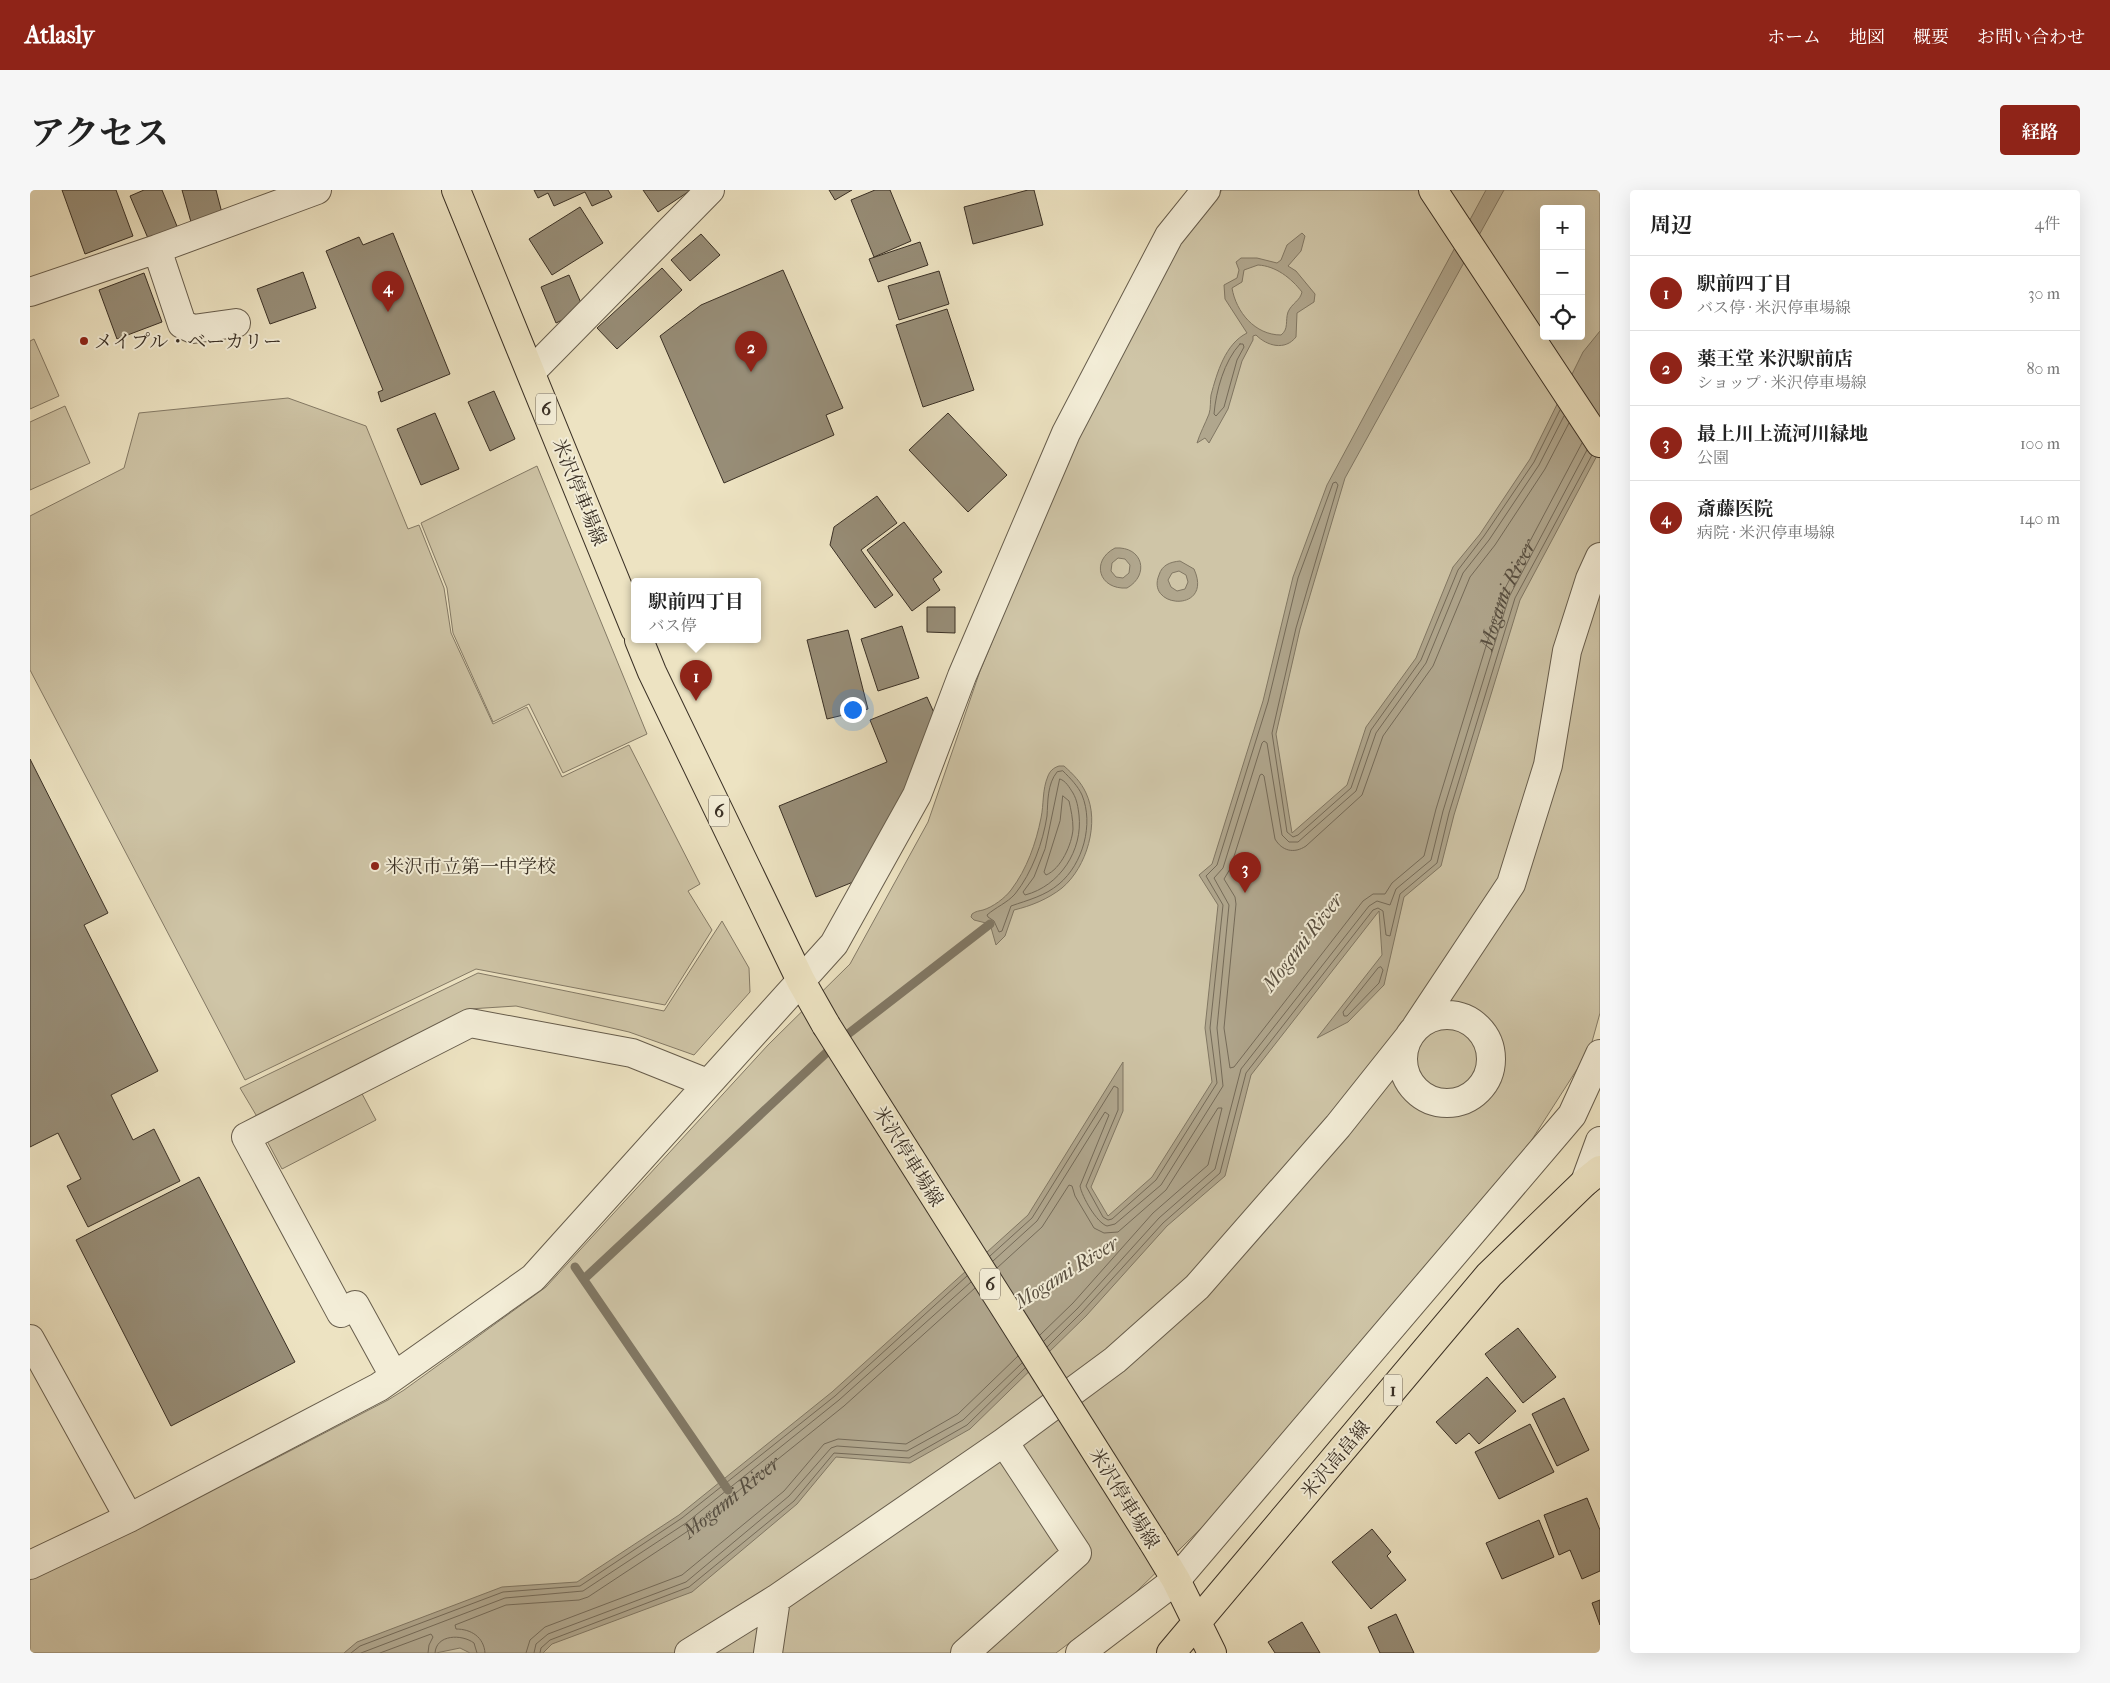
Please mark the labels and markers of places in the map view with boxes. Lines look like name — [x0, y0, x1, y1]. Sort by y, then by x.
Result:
pin: 4 — [372, 271, 404, 312]
place label: メイプル・ベーカリー — [94, 331, 282, 353]
pin: 2 — [735, 331, 767, 372]
marker: メイプル・ベーカリー — [78, 335, 90, 347]
pin: 1 — [680, 660, 712, 701]
pin: 3 — [1229, 852, 1261, 893]
place label: 米沢市立第一中学校 — [385, 856, 556, 878]
marker: 米沢市立第一中学校 — [369, 860, 381, 872]

